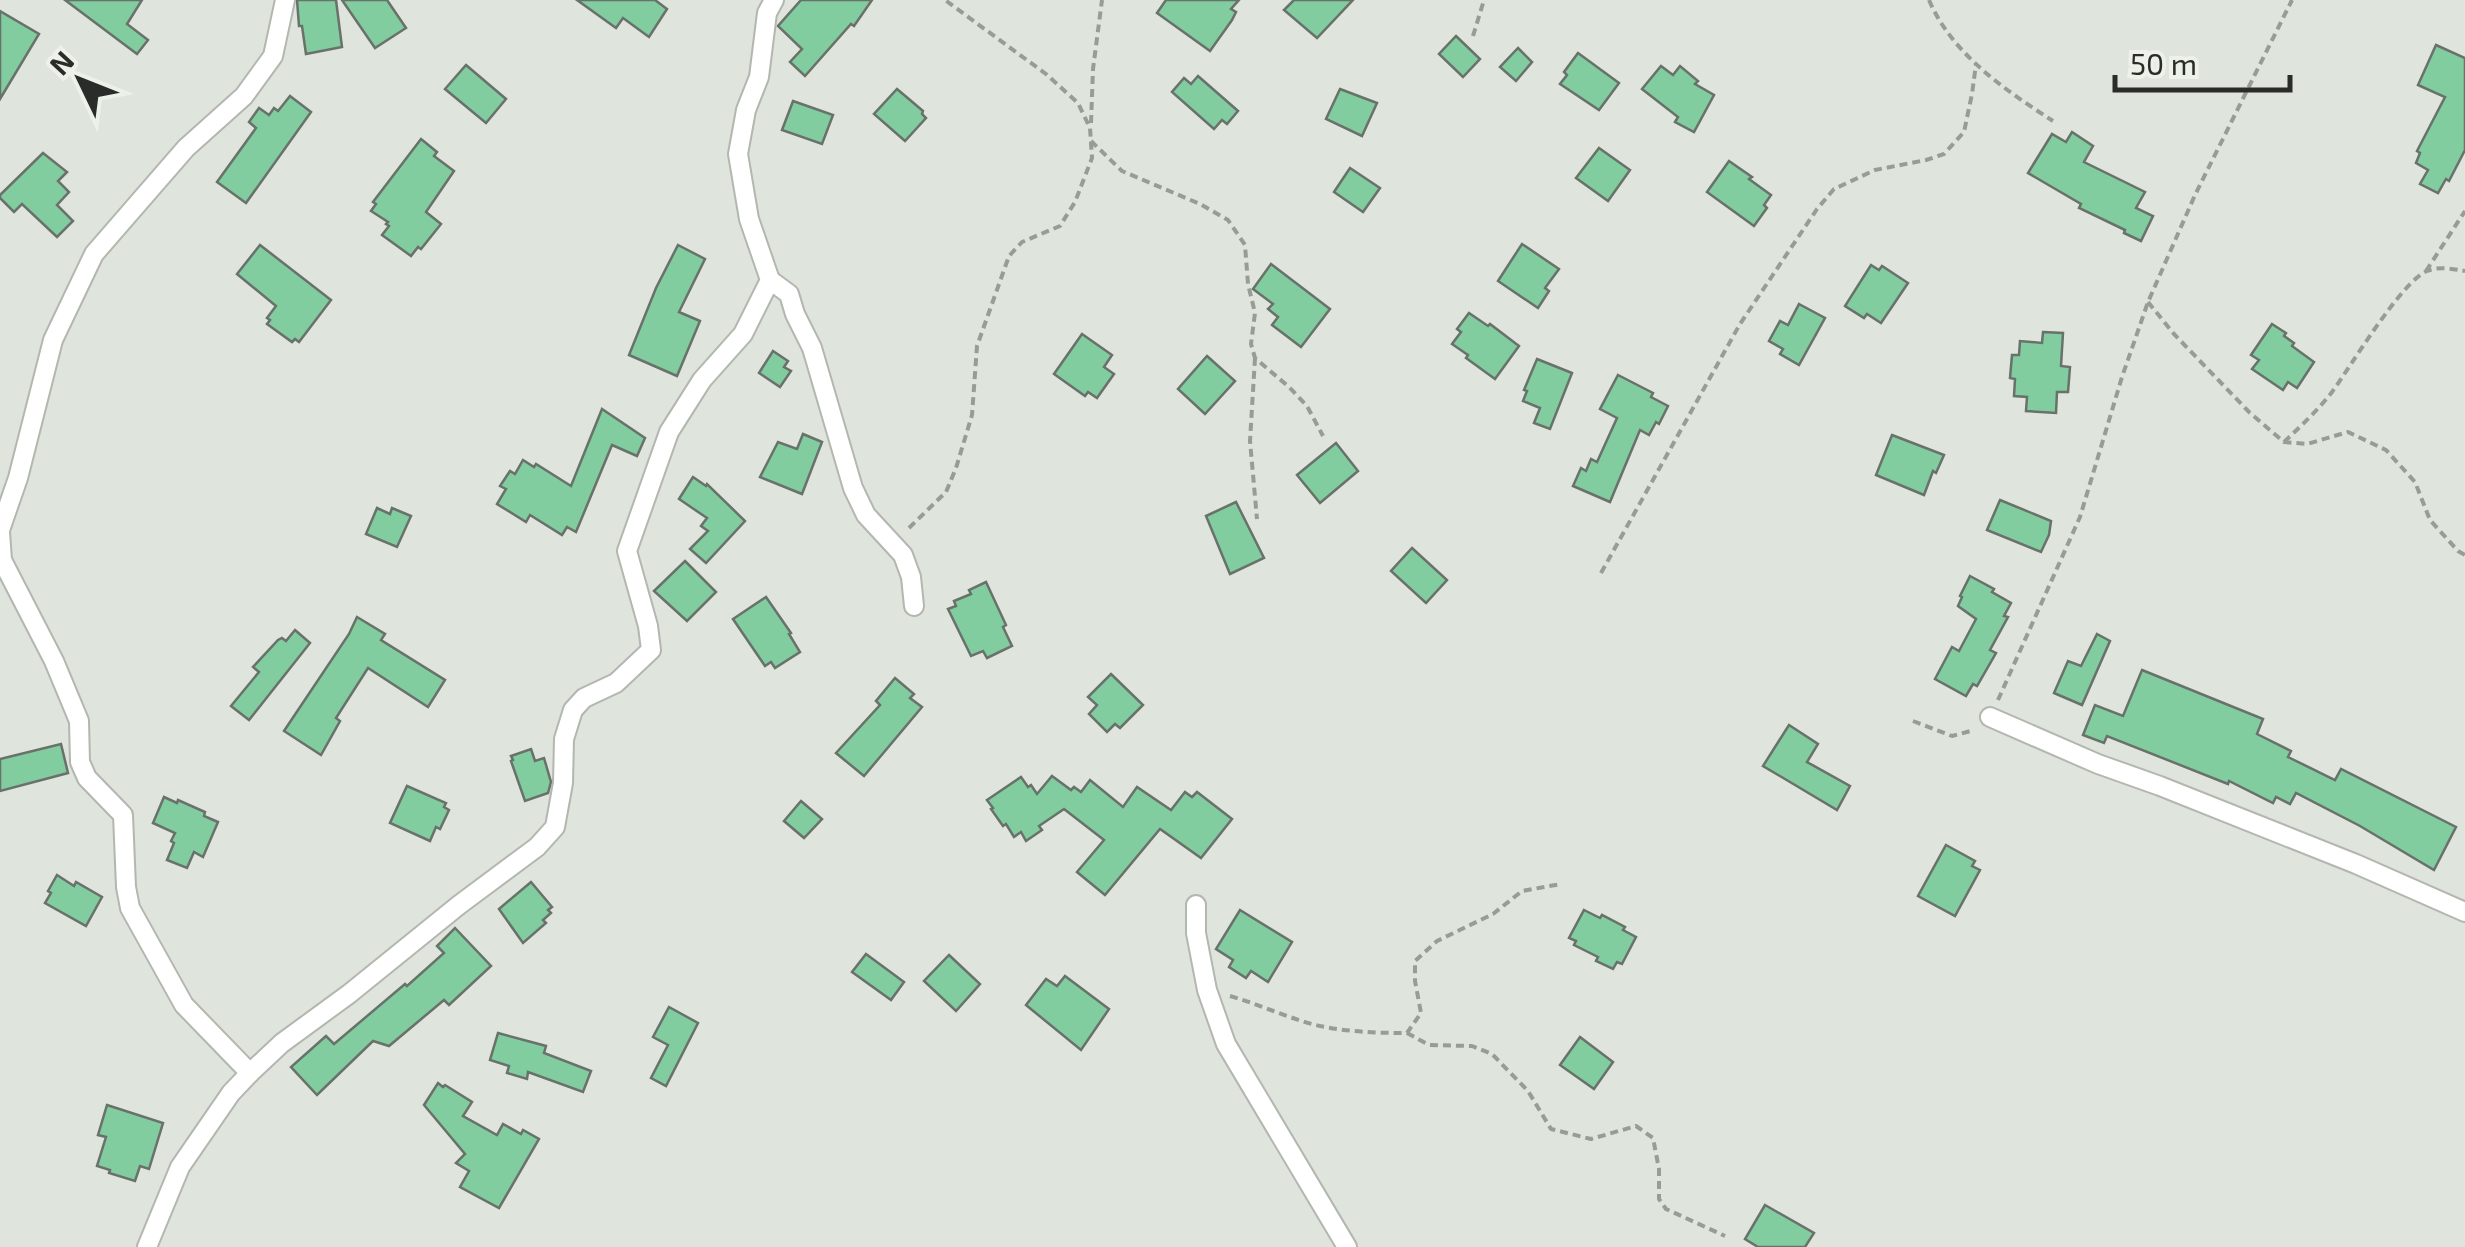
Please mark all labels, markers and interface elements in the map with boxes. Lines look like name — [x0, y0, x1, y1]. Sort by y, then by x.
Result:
north arrow — [30, 30, 130, 130]
scale bar — [2115, 30, 2290, 92]
text: N — [42, 43, 80, 81]
text: 50 m — [2130, 45, 2197, 81]

